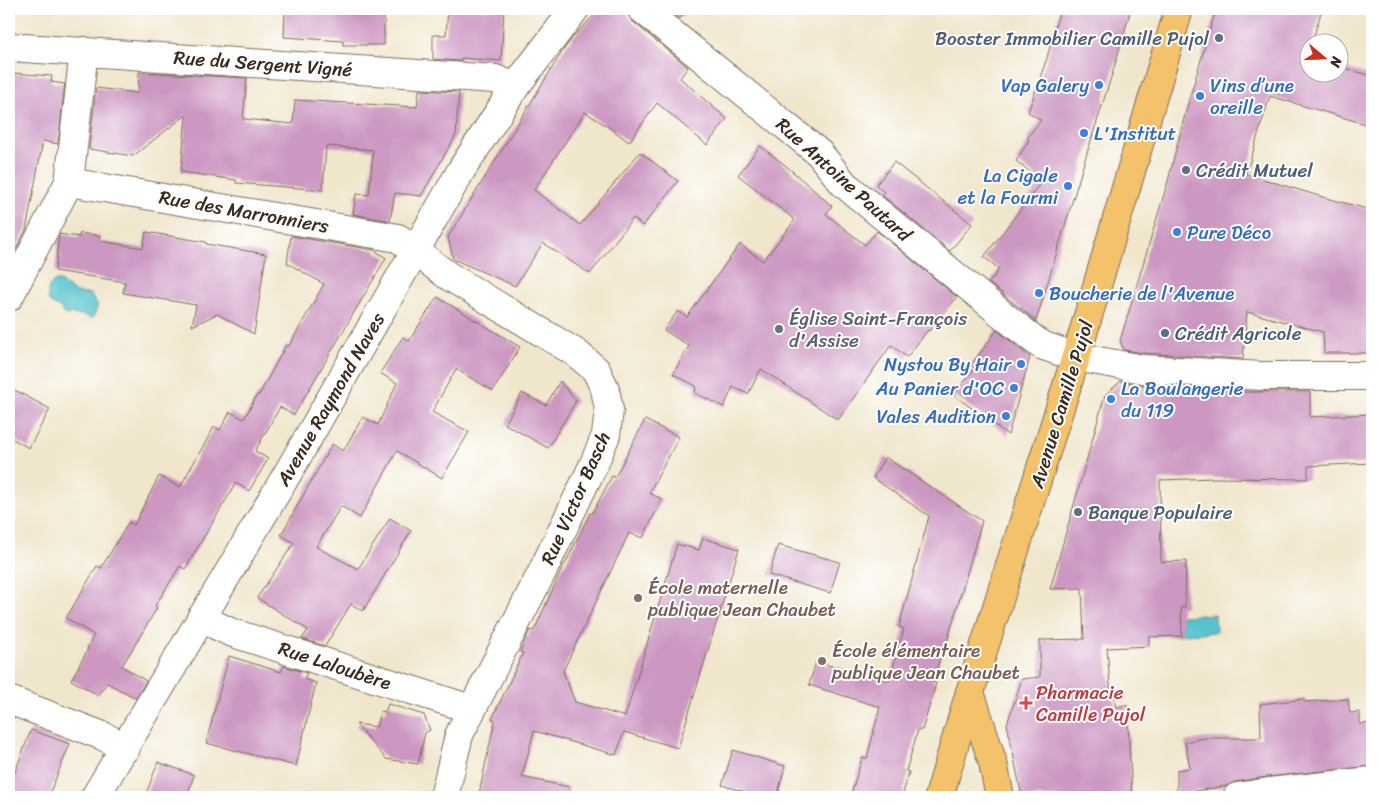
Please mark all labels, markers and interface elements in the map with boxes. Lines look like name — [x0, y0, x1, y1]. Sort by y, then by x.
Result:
place label: Booster Immobilier Camille Pujol — [935, 22, 1210, 55]
marker: Booster Immobilier Camille Pujol — [1213, 32, 1225, 44]
north arrow — [1298, 32, 1348, 82]
street label: Rue du Sergent Vigné — [173, 41, 354, 86]
text: N — [1322, 52, 1350, 71]
place label: Vap Galery — [1001, 69, 1089, 102]
place label: Vins d’une oreille — [1210, 69, 1294, 124]
marker: Vap Galery — [1093, 79, 1105, 91]
marker: Vins d’une oreille — [1194, 90, 1206, 102]
street label: Rue Antoine Pautard — [768, 109, 921, 251]
place label: L'Institut — [1094, 117, 1176, 150]
marker: L'Institut — [1078, 127, 1090, 139]
place label: Crédit Mutuel — [1196, 154, 1313, 187]
place label: La Cigale et la Fourmi — [958, 159, 1059, 214]
marker: Crédit Mutuel — [1180, 164, 1192, 176]
street label: Rue des Marronniers — [157, 180, 332, 243]
marker: La Cigale et la Fourmi — [1062, 180, 1074, 192]
place label: Pure Déco — [1187, 216, 1271, 249]
marker: Pure Déco — [1171, 226, 1183, 238]
place label: Boucherie de l'Avenue — [1049, 277, 1234, 310]
marker: Boucherie de l'Avenue — [1033, 287, 1045, 299]
place label: Église Saint-François d'Assise — [789, 302, 967, 357]
street label: Avenue Raymond Naves — [267, 306, 394, 493]
street label: Avenue Camille Pujol — [1020, 316, 1103, 493]
place label: Crédit Agricole — [1175, 317, 1302, 350]
marker: Église Saint-François d'Assise — [773, 323, 785, 335]
marker: Crédit Agricole — [1159, 327, 1171, 339]
place label: Nystou By Hair — [884, 348, 1012, 381]
marker: Nystou By Hair — [1015, 358, 1027, 370]
place label: Au Panier d'OC — [875, 372, 1004, 405]
place label: La Boulangerie du 119 — [1121, 372, 1244, 427]
marker: Au Panier d'OC — [1008, 382, 1020, 394]
marker: La Boulangerie du 119 — [1105, 393, 1117, 405]
place label: Vales Audition — [877, 400, 996, 433]
marker: Vales Audition — [1000, 410, 1012, 422]
street label: Rue Victor Basch — [531, 426, 620, 570]
place label: Banque Populaire — [1088, 496, 1233, 529]
marker: Banque Populaire — [1072, 506, 1084, 518]
place label: École maternelle publique Jean Chaubet — [647, 571, 836, 626]
marker: École maternelle publique Jean Chaubet — [632, 592, 644, 604]
street label: Rue Laloubère — [274, 632, 396, 699]
place label: École élémentaire publique Jean Chaubet — [831, 634, 1020, 689]
marker: École élémentaire publique Jean Chaubet — [816, 655, 828, 667]
place label: Pharmacie Camille Pujol — [1036, 676, 1146, 731]
marker: Pharmacie Camille Pujol — [1020, 697, 1032, 709]

